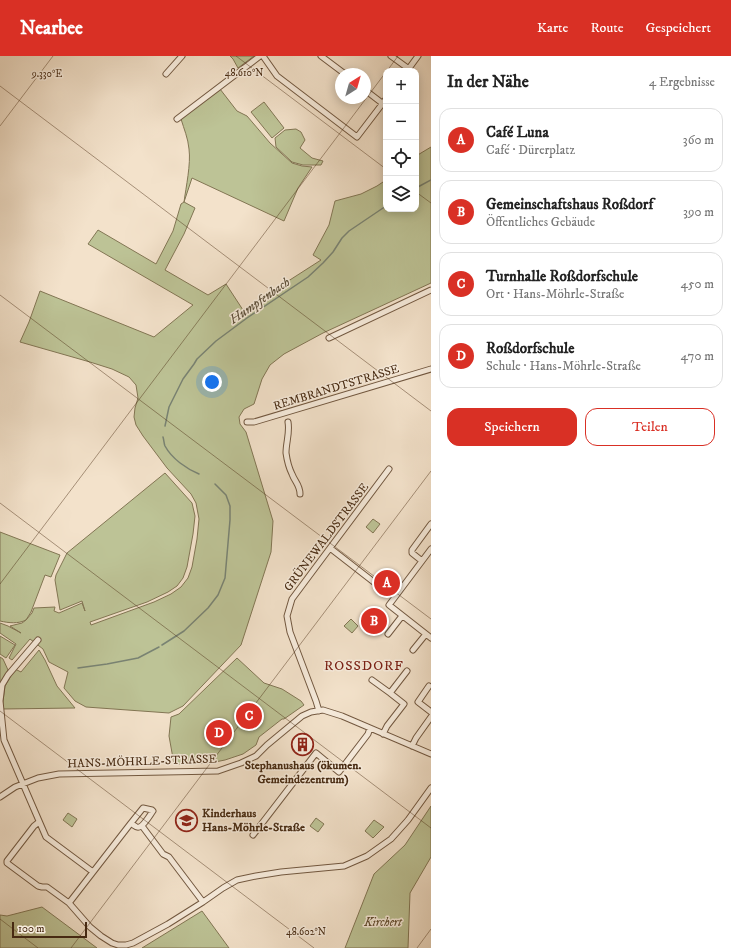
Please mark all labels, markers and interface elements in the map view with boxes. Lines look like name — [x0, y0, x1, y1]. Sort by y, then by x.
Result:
text: Nearbee — [20, 17, 83, 40]
text: Karte — [537, 19, 568, 37]
text: Route — [590, 19, 623, 37]
text: Gespeichert — [645, 19, 711, 37]
text: 48.610°N — [225, 67, 263, 79]
text: 9.330°E — [31, 68, 62, 80]
north arrow — [335, 68, 371, 104]
map controls — [383, 68, 419, 212]
button: + — [383, 68, 419, 104]
text: In der Nähe — [447, 71, 529, 93]
text: 4 Ergebnisse — [649, 74, 715, 90]
button: − — [383, 104, 419, 140]
text: Café Luna — [486, 123, 549, 142]
text: A — [457, 132, 465, 148]
text: 360 m — [683, 132, 714, 148]
button: locate — [383, 140, 419, 176]
text: Café · Dürerplatz — [486, 142, 575, 158]
button: layers — [383, 176, 419, 212]
text: Gemeinschaftshaus Roßdorf — [486, 195, 653, 214]
text: B — [457, 204, 465, 220]
text: 390 m — [683, 204, 714, 220]
text: Öffentliches Gebäude — [486, 214, 595, 230]
text: Turnhalle Roßdorfschule — [486, 267, 638, 286]
water label: Humpfenbach — [225, 274, 293, 328]
text: C — [457, 276, 465, 292]
text: 450 m — [681, 276, 714, 292]
text: Ort · Hans-Möhrle-Straße — [486, 286, 624, 302]
text: Roßdorfschule — [486, 339, 575, 358]
text: D — [456, 348, 466, 364]
text: 470 m — [681, 348, 714, 364]
text: Schule · Hans-Möhrle-Straße — [486, 358, 641, 374]
street label: REMBRANDTSTRASSE — [272, 361, 401, 414]
your location — [202, 372, 222, 392]
button: Speichern — [447, 408, 577, 446]
button: Teilen — [585, 408, 715, 446]
street label: GRÜNEWALDSTRASSE — [281, 480, 372, 594]
pin: A — [374, 568, 400, 598]
pin: B — [361, 606, 387, 636]
district label: ROSSDORF — [324, 657, 404, 675]
pin: C — [236, 701, 262, 731]
pin: D — [206, 718, 232, 748]
building icon: Stephanushaus (ökumen. Gemeindezentrum) — [290, 731, 316, 757]
street label: HANS-MÖHRLE-STRASSE — [67, 751, 218, 772]
place label: Stephanushaus (ökumen. Gemeindezentrum) — [245, 758, 361, 787]
place label: Kinderhaus Hans-Möhrle-Straße — [202, 806, 305, 835]
school or university icon: Kinderhaus Hans-Möhrle-Straße — [173, 807, 199, 833]
park label: Kirchert — [363, 915, 403, 930]
scale bar — [12, 920, 87, 939]
text: 100 m — [18, 922, 44, 936]
text: 48.602°N — [286, 926, 326, 938]

